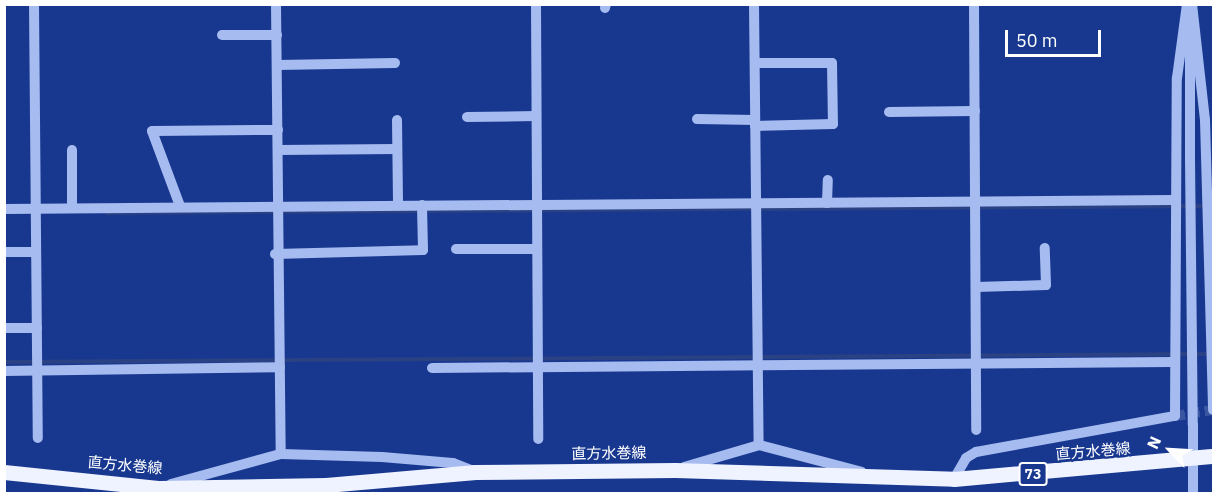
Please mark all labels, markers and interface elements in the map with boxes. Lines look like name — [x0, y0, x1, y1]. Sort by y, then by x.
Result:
scale bar — [1008, 18, 1104, 56]
text: 50 m — [1016, 29, 1058, 52]
north arrow — [1140, 420, 1200, 480]
text: N — [1142, 433, 1165, 452]
street label: 直方水巻線 — [1055, 439, 1131, 463]
street label: 直方水巻線 — [571, 443, 647, 463]
street label: 直方水巻線 — [87, 453, 163, 477]
road number: 73 — [1018, 463, 1048, 485]

